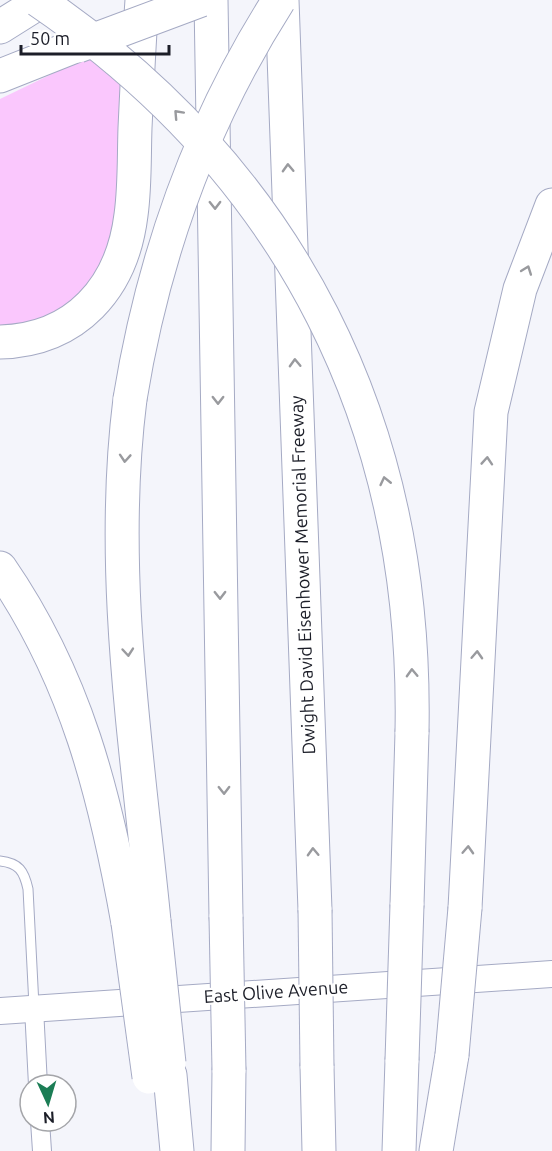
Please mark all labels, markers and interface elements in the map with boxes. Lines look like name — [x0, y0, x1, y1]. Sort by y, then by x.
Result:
scale bar — [21, 18, 170, 56]
text: 50 m — [30, 28, 70, 48]
one-way arrow — [174, 110, 185, 121]
one-way arrow — [282, 164, 294, 173]
one-way arrow — [209, 201, 222, 210]
one-way arrow — [519, 265, 532, 276]
one-way arrow — [289, 359, 302, 368]
street label: Dwight David Eisenhower Memorial Freeway — [286, 395, 318, 755]
one-way arrow — [212, 396, 224, 405]
one-way arrow — [118, 453, 131, 462]
one-way arrow — [481, 456, 494, 465]
one-way arrow — [379, 476, 392, 486]
one-way arrow — [213, 591, 226, 600]
one-way arrow — [121, 648, 134, 657]
one-way arrow — [471, 651, 484, 660]
one-way arrow — [406, 669, 419, 678]
one-way arrow — [217, 786, 230, 795]
one-way arrow — [461, 846, 474, 855]
one-way arrow — [307, 847, 319, 856]
street label: East Olive Avenue — [203, 976, 349, 1006]
north arrow — [18, 1073, 78, 1133]
text: N — [42, 1109, 56, 1127]

